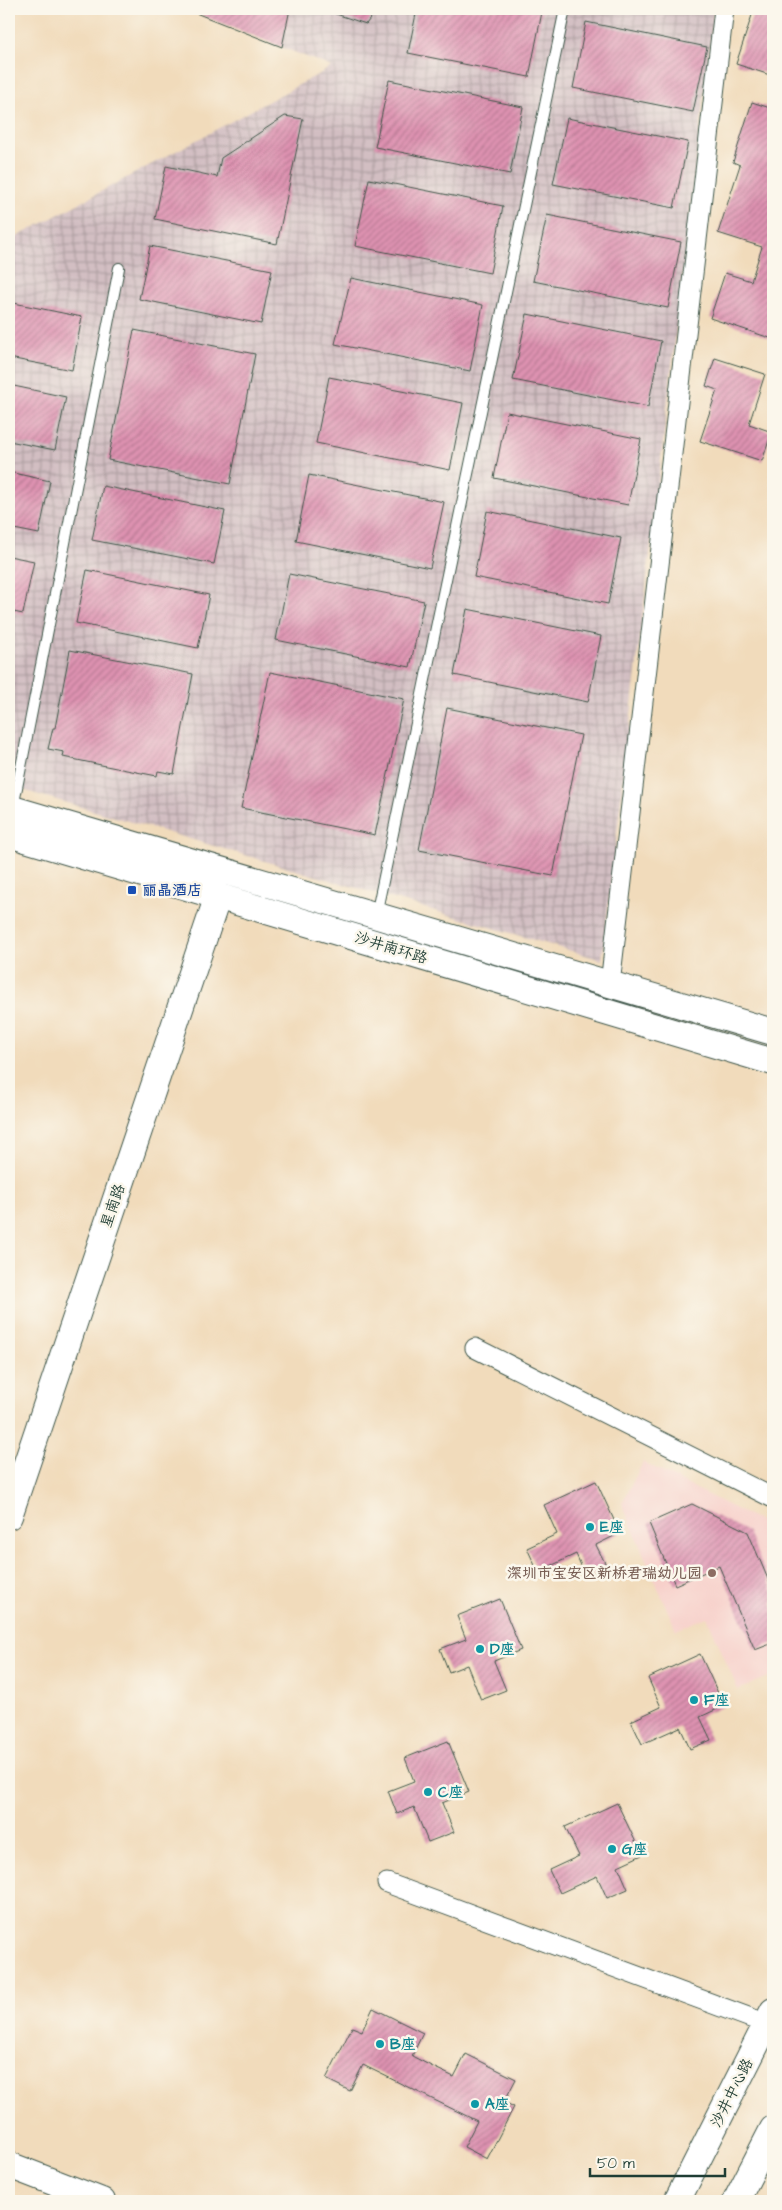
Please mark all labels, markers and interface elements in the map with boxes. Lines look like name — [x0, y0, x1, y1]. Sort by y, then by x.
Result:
place label: 丽晶酒店 — [142, 880, 202, 901]
marker: 丽晶酒店 — [126, 884, 138, 896]
street label: 沙井南环路 — [352, 927, 430, 969]
street label: 星南路 — [96, 1181, 130, 1231]
place label: E座 — [600, 1517, 624, 1538]
marker: E座 — [584, 1521, 596, 1533]
place label: 深圳市宝安区新桥君瑞幼儿园 — [507, 1563, 702, 1584]
marker: 深圳市宝安区新桥君瑞幼儿园 — [706, 1567, 718, 1579]
place label: D座 — [490, 1639, 515, 1660]
marker: D座 — [474, 1643, 486, 1655]
place label: F座 — [704, 1690, 729, 1711]
marker: F座 — [688, 1694, 700, 1706]
place label: C座 — [438, 1782, 464, 1803]
marker: C座 — [422, 1786, 434, 1798]
place label: G座 — [622, 1839, 647, 1860]
marker: G座 — [606, 1843, 618, 1855]
place label: B座 — [390, 2034, 416, 2055]
marker: B座 — [374, 2038, 386, 2050]
street label: 沙井中心路 — [706, 2055, 758, 2131]
place label: A座 — [485, 2094, 510, 2115]
marker: A座 — [469, 2098, 481, 2110]
scale bar — [590, 2145, 724, 2177]
text: 50 m — [597, 2153, 635, 2174]

